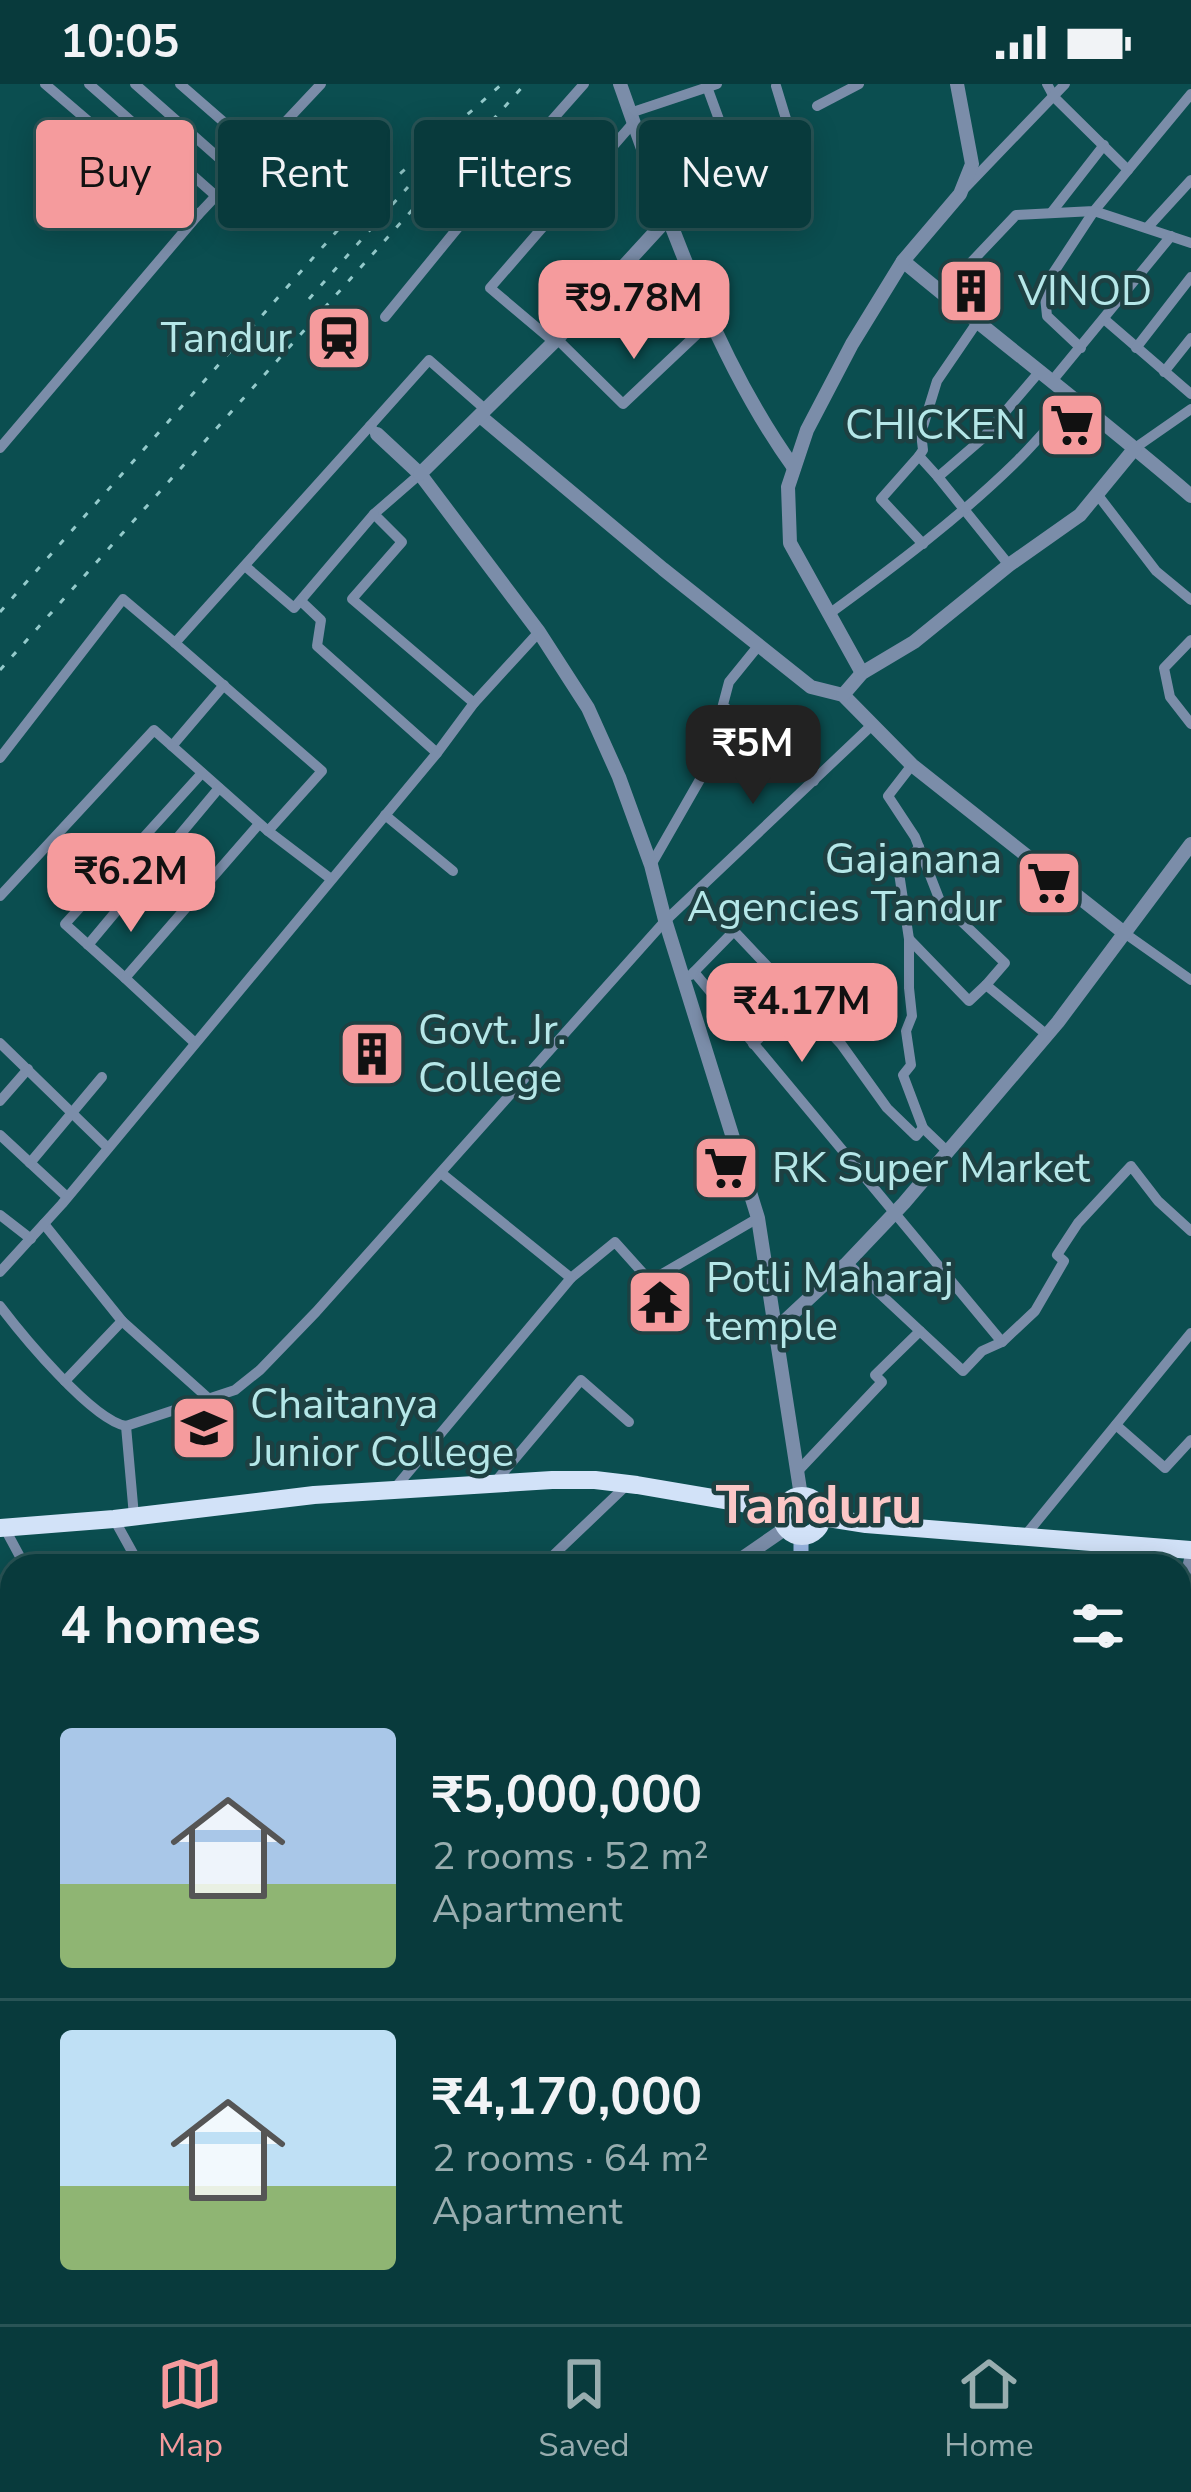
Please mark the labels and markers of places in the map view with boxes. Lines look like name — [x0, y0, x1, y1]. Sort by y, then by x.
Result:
building icon: VINOD — [936, 256, 1006, 326]
pin: ₹9.78M — [536, 260, 732, 362]
place label: VINOD — [1017, 263, 1152, 320]
station icon: Tandur — [304, 303, 374, 373]
place label: Tandur — [161, 310, 292, 367]
supermarket icon: CHICKEN — [1037, 390, 1107, 460]
place label: CHICKEN — [845, 397, 1026, 454]
pin: ₹5M — [695, 705, 811, 807]
place label: Gajanana Agencies Tandur — [687, 831, 1002, 936]
pin: ₹6.2M — [47, 833, 215, 935]
supermarket icon: Gajanana Agencies Tandur — [1014, 848, 1084, 918]
pin: ₹4.17M — [704, 963, 900, 1065]
place label: Govt. Jr. College — [418, 1002, 567, 1107]
building icon: Govt. Jr. College — [337, 1019, 407, 1089]
supermarket icon: RK Super Market — [691, 1133, 761, 1203]
place label: RK Super Market — [772, 1140, 1090, 1197]
place label: Potli Maharaj temple — [706, 1250, 954, 1355]
temple icon: Potli Maharaj temple — [625, 1267, 695, 1337]
place label: Chaitanya Junior College — [249, 1376, 514, 1481]
school or university icon: Chaitanya Junior College — [169, 1393, 239, 1463]

